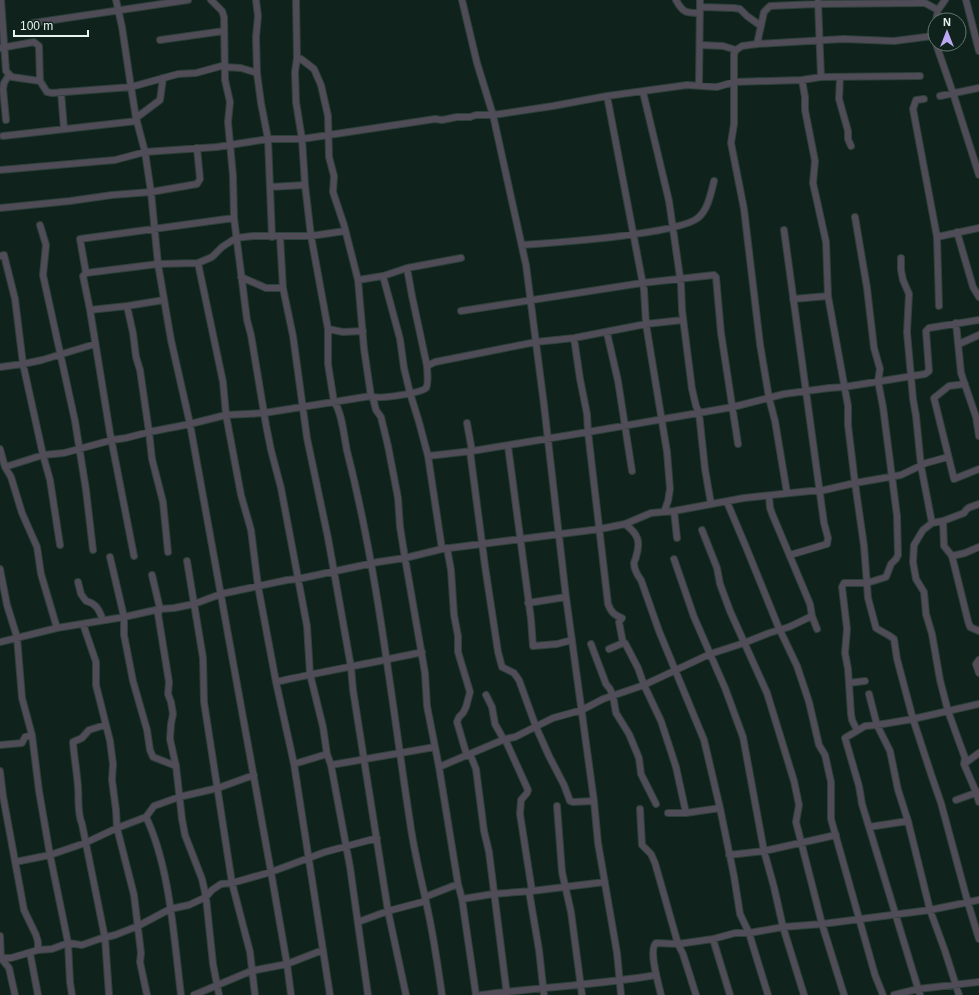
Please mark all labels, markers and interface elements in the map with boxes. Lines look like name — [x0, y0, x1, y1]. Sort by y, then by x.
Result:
scale bar — [14, 12, 88, 38]
north arrow — [927, 12, 967, 52]
text: N — [943, 16, 951, 28]
text: 100 m — [20, 19, 53, 33]

